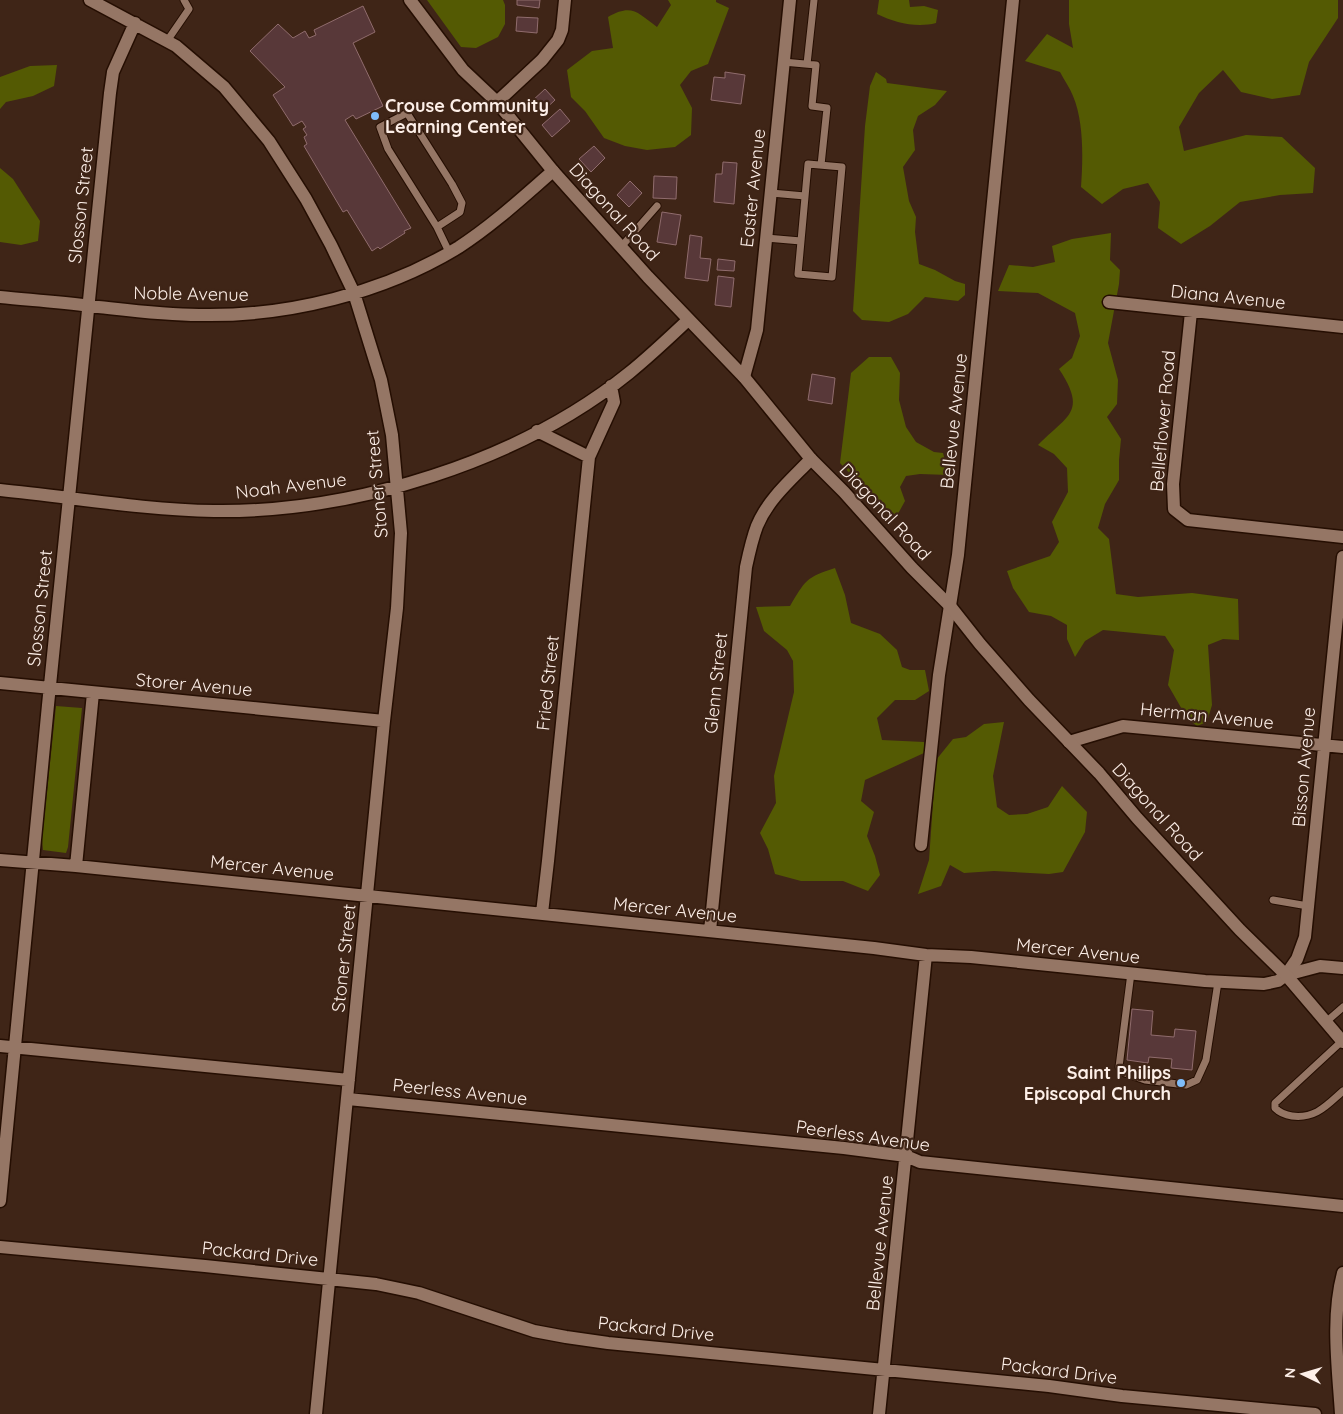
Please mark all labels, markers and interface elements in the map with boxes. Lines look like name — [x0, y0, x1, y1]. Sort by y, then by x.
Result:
place label: Crouse Community Learning Center — [385, 94, 549, 138]
marker: Crouse Community Learning Center — [369, 110, 381, 122]
street label: Easter Avenue — [735, 127, 770, 248]
street label: Slosson Street — [63, 145, 98, 264]
street label: Diagonal Road — [564, 158, 665, 266]
street label: Diana Avenue — [1169, 279, 1287, 314]
street label: Noble Avenue — [133, 281, 249, 306]
street label: Belleflower Road — [1145, 349, 1180, 493]
street label: Bellevue Avenue — [935, 352, 972, 490]
street label: Stoner Street — [360, 429, 393, 539]
street label: Diagonal Road — [835, 458, 936, 565]
street label: Noah Avenue — [234, 467, 348, 504]
street label: Slosson Street — [22, 548, 57, 667]
street label: Glenn Street — [699, 631, 732, 735]
street label: Fried Street — [531, 634, 564, 732]
street label: Storer Avenue — [135, 668, 253, 701]
street label: Herman Avenue — [1139, 697, 1275, 734]
street label: Bisson Avenue — [1287, 706, 1320, 828]
street label: Diagonal Road — [1107, 758, 1208, 866]
street label: Mercer Avenue — [209, 850, 335, 885]
street label: Mercer Avenue — [612, 892, 738, 927]
street label: Stoner Street — [326, 903, 361, 1013]
street label: Mercer Avenue — [1015, 933, 1141, 968]
place label: Saint Philips Episcopal Church — [1024, 1061, 1171, 1105]
street label: Peerless Avenue — [392, 1073, 529, 1110]
marker: Saint Philips Episcopal Church — [1175, 1077, 1187, 1089]
street label: Peerless Avenue — [794, 1115, 932, 1156]
street label: Bellevue Avenue — [861, 1174, 898, 1312]
street label: Packard Drive — [201, 1236, 319, 1271]
street label: Packard Drive — [597, 1311, 715, 1346]
north arrow — [1278, 1349, 1328, 1399]
street label: Packard Drive — [1000, 1352, 1119, 1389]
text: N — [1281, 1367, 1299, 1379]

